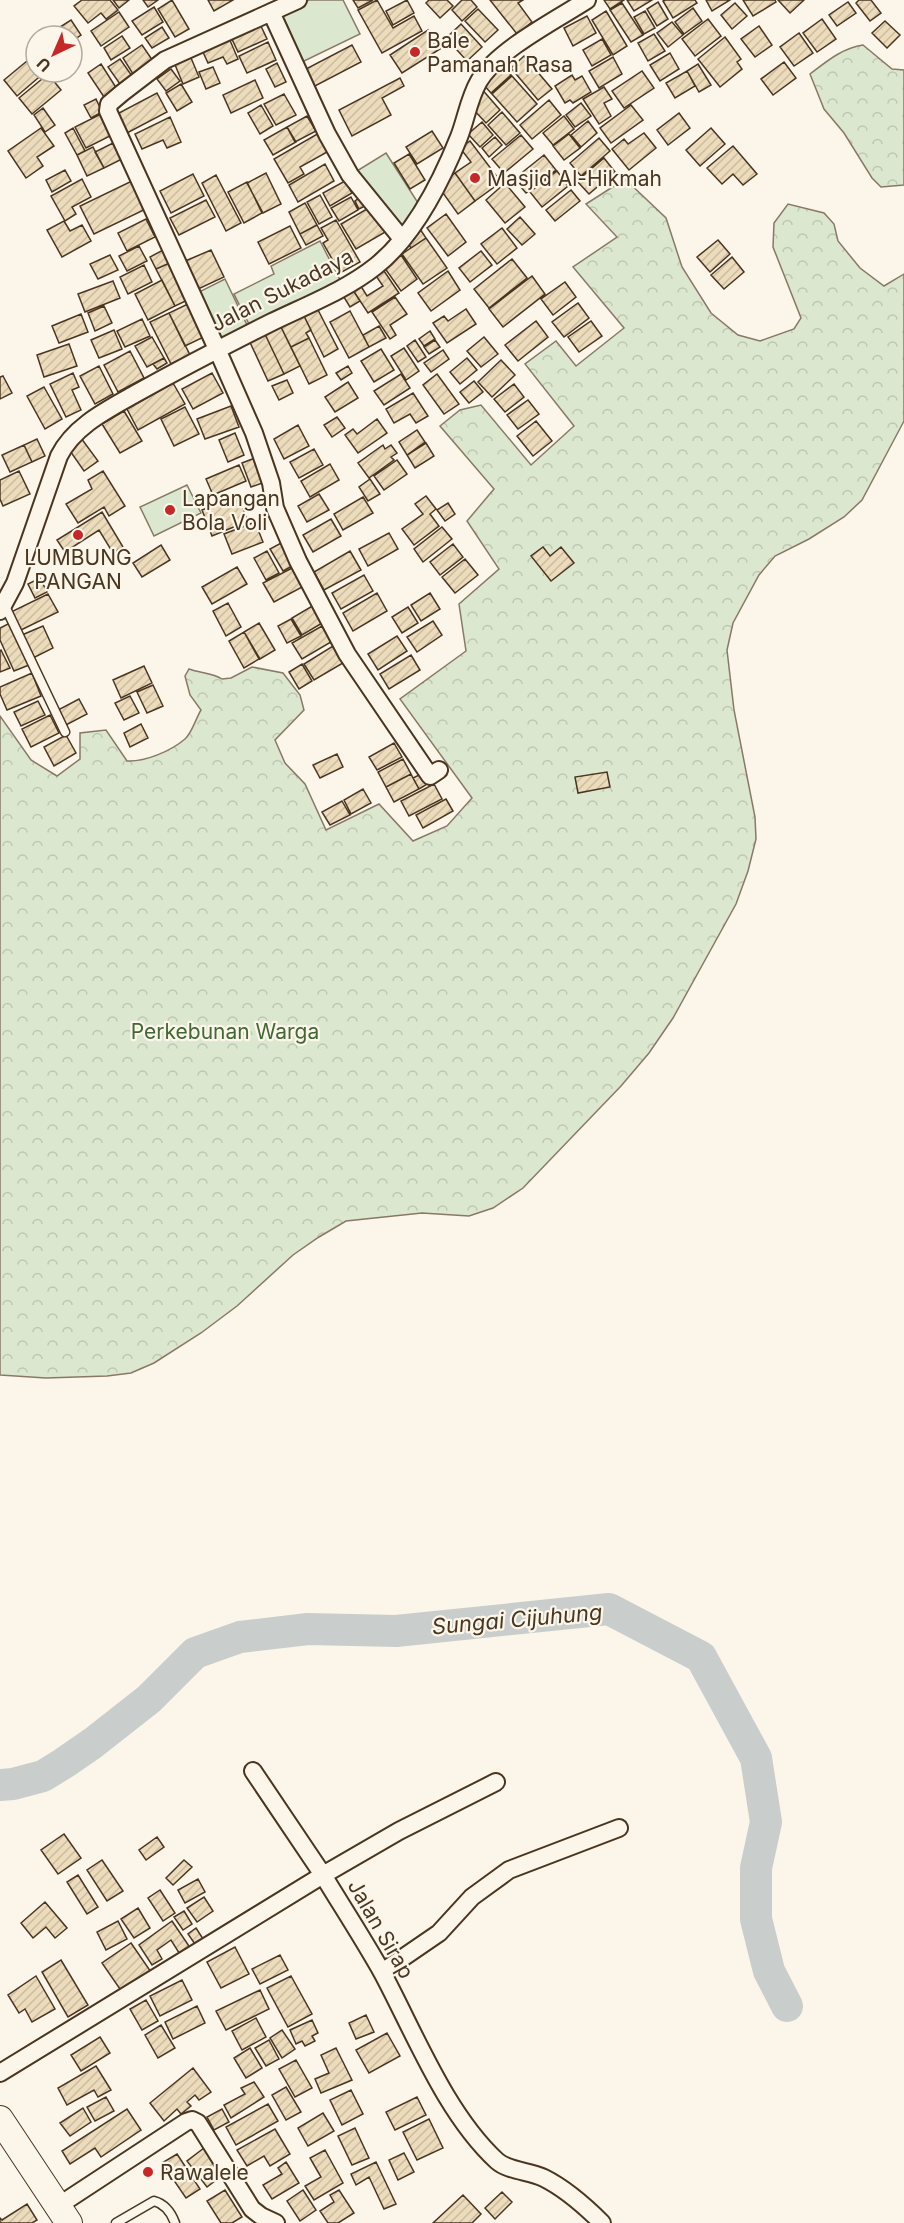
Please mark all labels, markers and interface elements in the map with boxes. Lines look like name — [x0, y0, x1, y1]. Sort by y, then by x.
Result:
north arrow — [24, 24, 84, 84]
place label: Bale Pamanah Rasa — [427, 28, 573, 77]
marker: Bale Pamanah Rasa — [408, 45, 422, 59]
text: U — [32, 54, 55, 76]
place label: Masjid Al-Hikmah — [487, 166, 662, 191]
marker: Masjid Al-Hikmah — [468, 171, 482, 185]
street label: Jalan Sukadaya — [207, 243, 357, 337]
place label: Lapangan Bola Voli — [182, 486, 280, 535]
marker: Lapangan Bola Voli — [163, 503, 177, 517]
marker: LUMBUNG PANGAN — [71, 528, 85, 542]
place label: LUMBUNG PANGAN — [24, 545, 132, 594]
park label: Perkebunan Warga — [131, 1019, 319, 1044]
water label: Sungai Cijuhung — [431, 1599, 603, 1639]
street label: Jalan Sirap — [343, 1875, 419, 1983]
place label: Rawalele — [160, 2160, 249, 2185]
marker: Rawalele — [141, 2165, 155, 2179]

